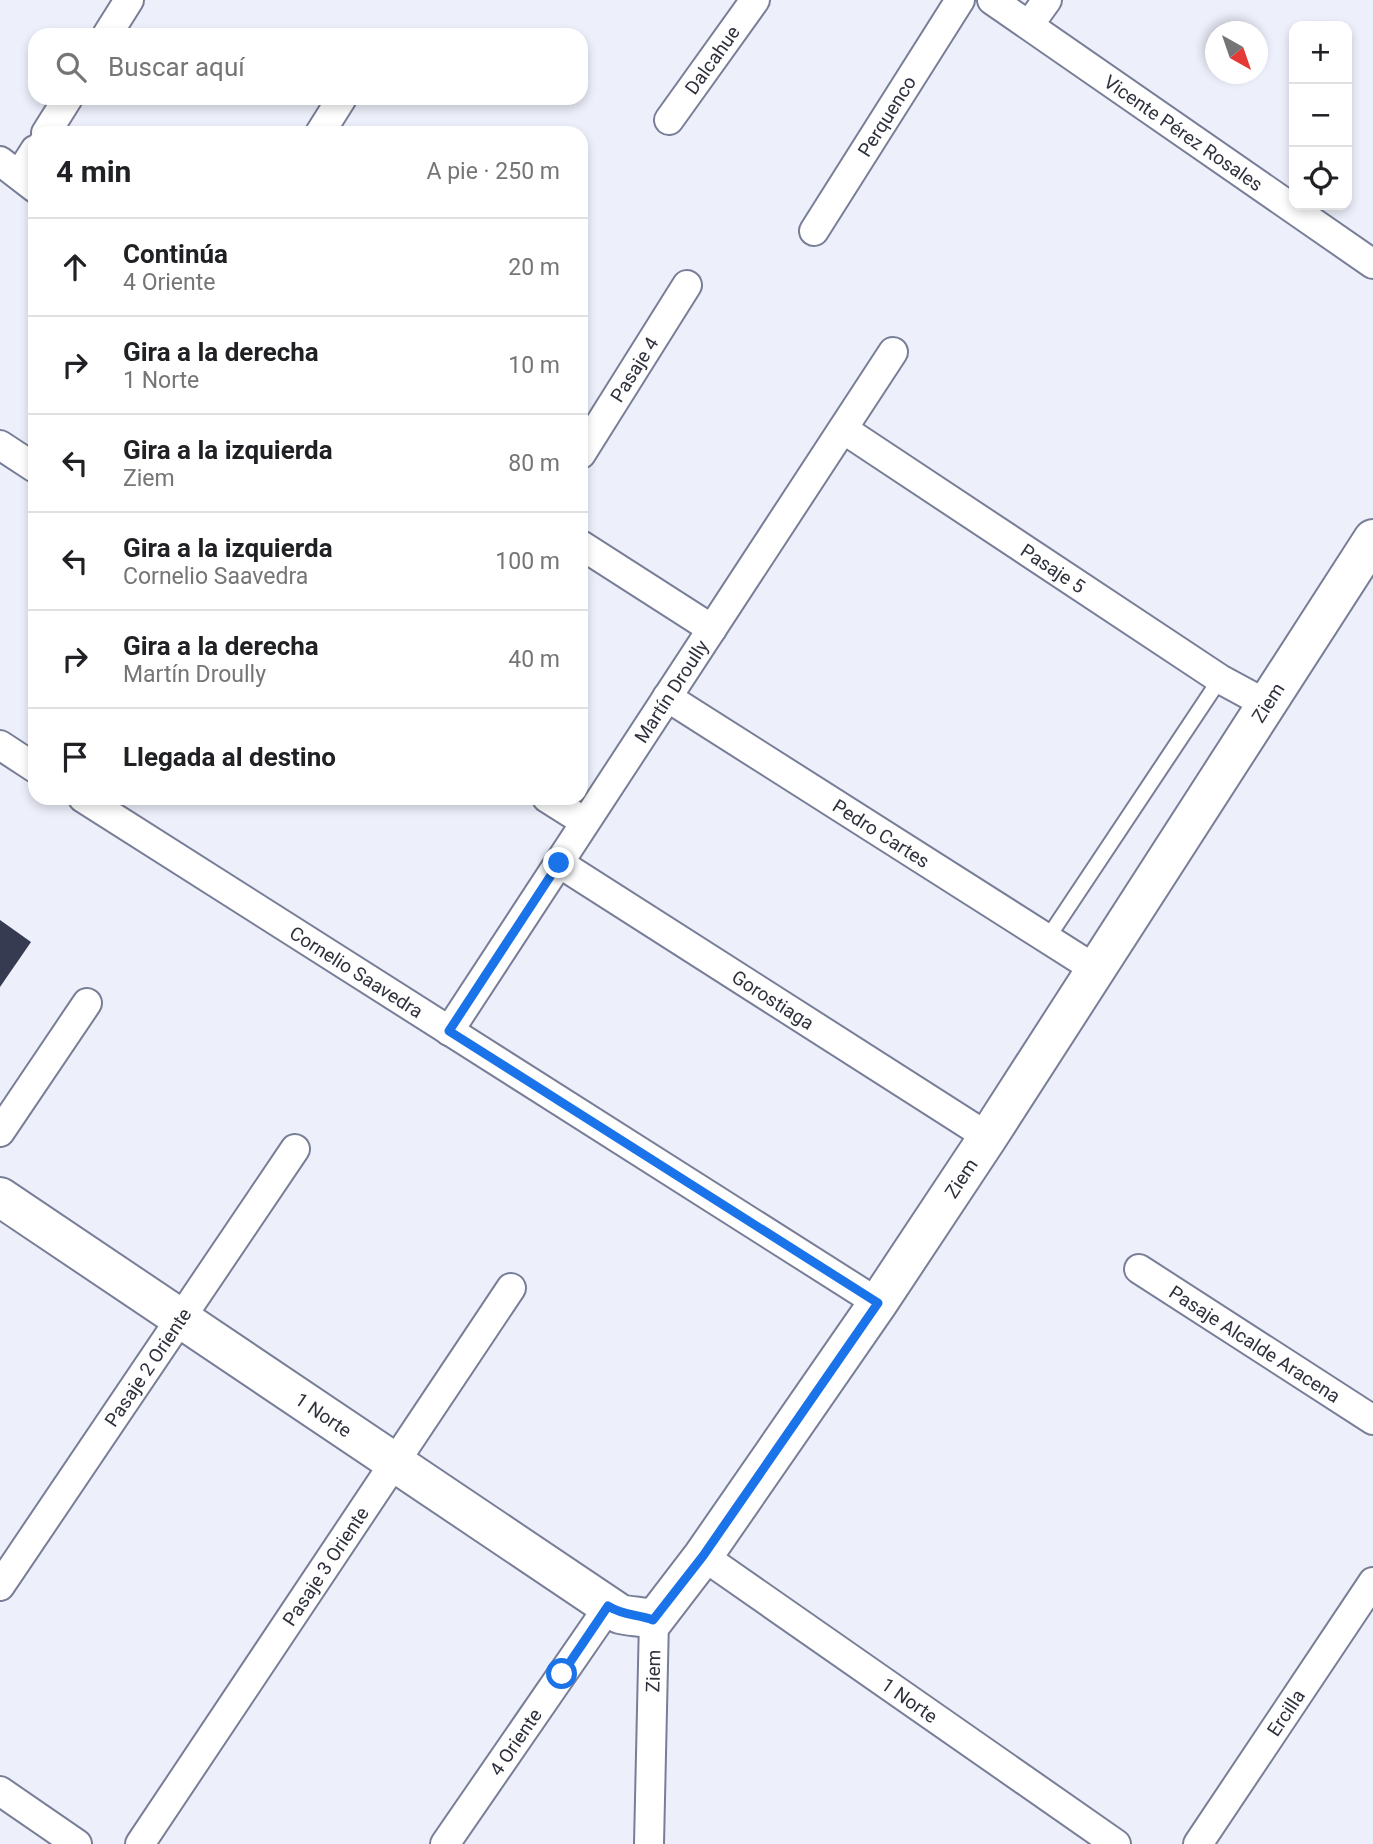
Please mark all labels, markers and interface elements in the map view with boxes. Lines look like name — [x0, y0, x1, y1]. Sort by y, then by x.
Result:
street label: Dalcahue — [680, 21, 745, 99]
north arrow — [1205, 21, 1268, 84]
map controls — [1289, 21, 1352, 210]
button: + — [1289, 21, 1352, 84]
search box — [28, 28, 588, 105]
icon: search — [52, 48, 90, 86]
text: Buscar aquí — [108, 52, 245, 82]
street label: Vicente Pérez Rosales — [1099, 70, 1267, 196]
street label: Perquenco — [853, 72, 921, 161]
button: − — [1289, 84, 1352, 147]
button: locate — [1289, 147, 1352, 210]
text: 4 min — [56, 154, 131, 189]
text: A pie · 250 m — [427, 158, 560, 185]
text: Continúa — [123, 239, 228, 269]
icon: ahead — [56, 248, 94, 286]
text: 20 m — [508, 254, 560, 281]
text: 4 Oriente — [123, 269, 215, 296]
street label: Pasaje 4 — [606, 332, 664, 406]
text: Gira a la derecha — [123, 337, 319, 367]
icon: right — [56, 346, 94, 384]
text: 10 m — [508, 352, 560, 379]
text: 1 Norte — [123, 367, 199, 394]
text: Gira a la izquierda — [123, 435, 333, 465]
icon: left — [56, 444, 94, 482]
text: 80 m — [508, 450, 560, 477]
text: Ziem — [123, 465, 175, 492]
text: Gira a la izquierda — [123, 533, 333, 563]
street label: Pasaje 5 — [1016, 539, 1089, 598]
icon: left — [56, 542, 94, 580]
text: 100 m — [495, 548, 560, 575]
text: Cornelio Saavedra — [123, 563, 308, 590]
text: Gira a la derecha — [123, 631, 319, 661]
street label: Martín Droully — [630, 636, 714, 747]
icon: right — [56, 640, 94, 678]
text: 40 m — [508, 646, 560, 673]
text: Martín Droully — [123, 661, 266, 688]
street label: Ziem — [1247, 678, 1289, 727]
icon: arrive — [56, 738, 94, 776]
text: Llegada al destino — [123, 742, 336, 772]
street label: Pedro Cartes — [828, 794, 934, 873]
route end — [543, 847, 574, 878]
street label: Cornelio Saavedra — [285, 921, 427, 1023]
street label: Gorostiaga — [727, 965, 818, 1035]
street label: Ziem — [940, 1154, 983, 1202]
street label: Pasaje Alcalde Aracena — [1165, 1281, 1344, 1408]
street label: Pasaje 2 Oriente — [100, 1304, 196, 1431]
street label: 1 Norte — [291, 1388, 356, 1442]
street label: Pasaje 3 Oriente — [278, 1503, 374, 1630]
street label: Ziem — [641, 1649, 665, 1693]
route start — [546, 1658, 577, 1689]
street label: 1 Norte — [877, 1673, 942, 1728]
street label: Ercilla — [1262, 1685, 1310, 1741]
street label: 4 Oriente — [485, 1704, 547, 1780]

